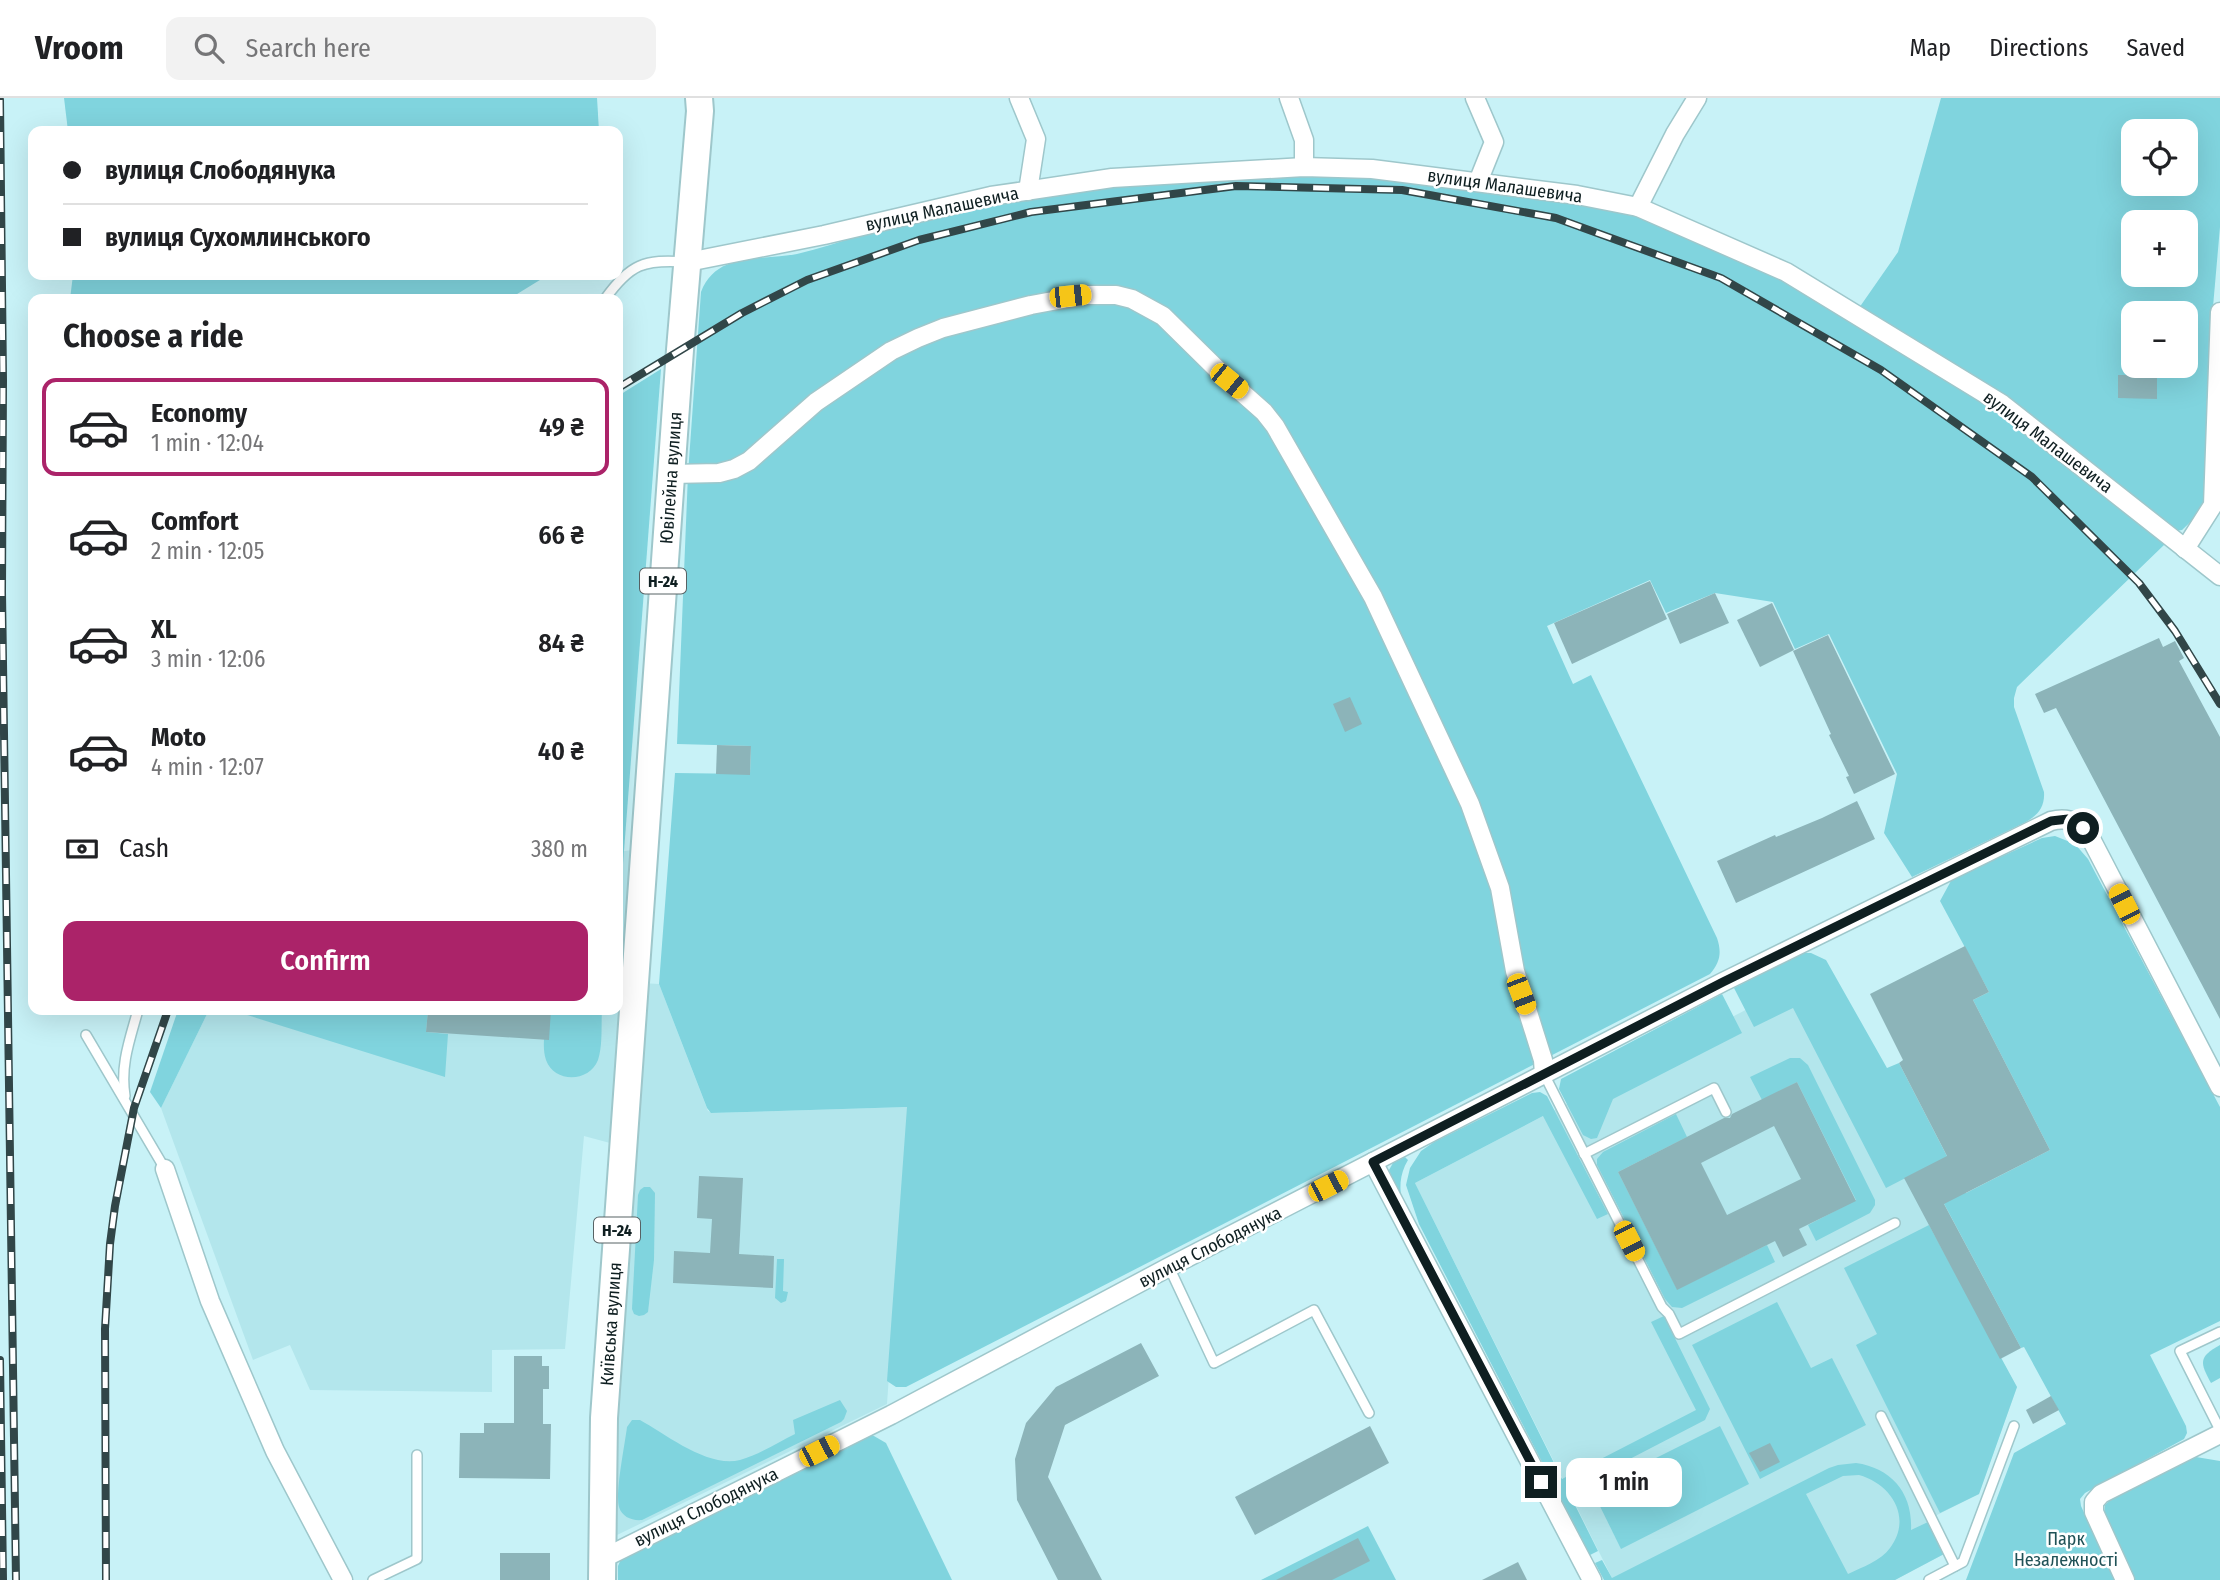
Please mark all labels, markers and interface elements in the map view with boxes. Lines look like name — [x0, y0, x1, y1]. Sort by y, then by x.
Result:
search box — [166, 17, 656, 80]
text: Vroom — [35, 28, 124, 68]
icon: search — [190, 29, 228, 67]
text: Search here — [246, 33, 371, 64]
text: Map — [1910, 34, 1951, 62]
text: Directions — [1989, 34, 2088, 62]
text: Saved — [2126, 34, 2185, 62]
map controls — [2121, 119, 2198, 378]
button: locate — [2121, 119, 2198, 196]
text: вулиця Слободянука — [105, 155, 336, 186]
street label: вулиця Малашевича — [1426, 164, 1584, 208]
street label: вулиця Малашевича — [863, 182, 1021, 236]
button: + — [2121, 210, 2198, 287]
text: вулиця Сухомлинського — [105, 222, 371, 253]
car — [1049, 283, 1092, 309]
button: − — [2121, 301, 2198, 378]
text: Choose a ride — [63, 317, 244, 355]
car — [1207, 360, 1252, 402]
street label: вулиця Малашевича — [1979, 386, 2117, 498]
icon: car — [67, 396, 130, 459]
text: Economy — [151, 398, 247, 429]
street label: Ювілейна вулиця — [655, 411, 687, 545]
text: 49 ₴ — [539, 412, 584, 443]
text: 1 min · 12:04 — [151, 429, 264, 457]
icon: car — [67, 504, 130, 567]
text: Comfort — [151, 506, 239, 537]
text: 66 ₴ — [538, 520, 584, 551]
text: 2 min · 12:05 — [151, 537, 264, 565]
road number: Н-24 — [640, 568, 686, 594]
icon: car — [67, 612, 130, 675]
text: XL — [151, 614, 177, 645]
text: 84 ₴ — [538, 628, 584, 659]
text: 3 min · 12:06 — [151, 645, 265, 673]
icon: car — [67, 720, 130, 783]
text: Moto — [151, 722, 206, 753]
text: 40 ₴ — [538, 736, 584, 767]
text: 4 min · 12:07 — [151, 753, 264, 781]
route start — [2067, 812, 2099, 844]
icon: cash — [63, 830, 101, 868]
text: Cash — [119, 833, 169, 864]
text: 380 m — [531, 835, 588, 863]
car — [2106, 881, 2143, 927]
button: Confirm — [63, 921, 588, 1001]
car — [1504, 971, 1539, 1017]
car — [1305, 1167, 1352, 1205]
street label: вулиця Слободянука — [1135, 1201, 1285, 1293]
road number: Н-24 — [594, 1218, 640, 1242]
car — [1611, 1218, 1648, 1264]
street label: Київська вулиця — [596, 1261, 626, 1387]
car — [796, 1432, 843, 1470]
callout: 1 min — [1566, 1458, 1681, 1506]
street label: вулиця Слободянука — [630, 1463, 782, 1551]
route end — [1525, 1466, 1557, 1498]
text: 1 min — [1599, 1468, 1649, 1496]
park label: Парк Незалежності — [2014, 1528, 2118, 1571]

